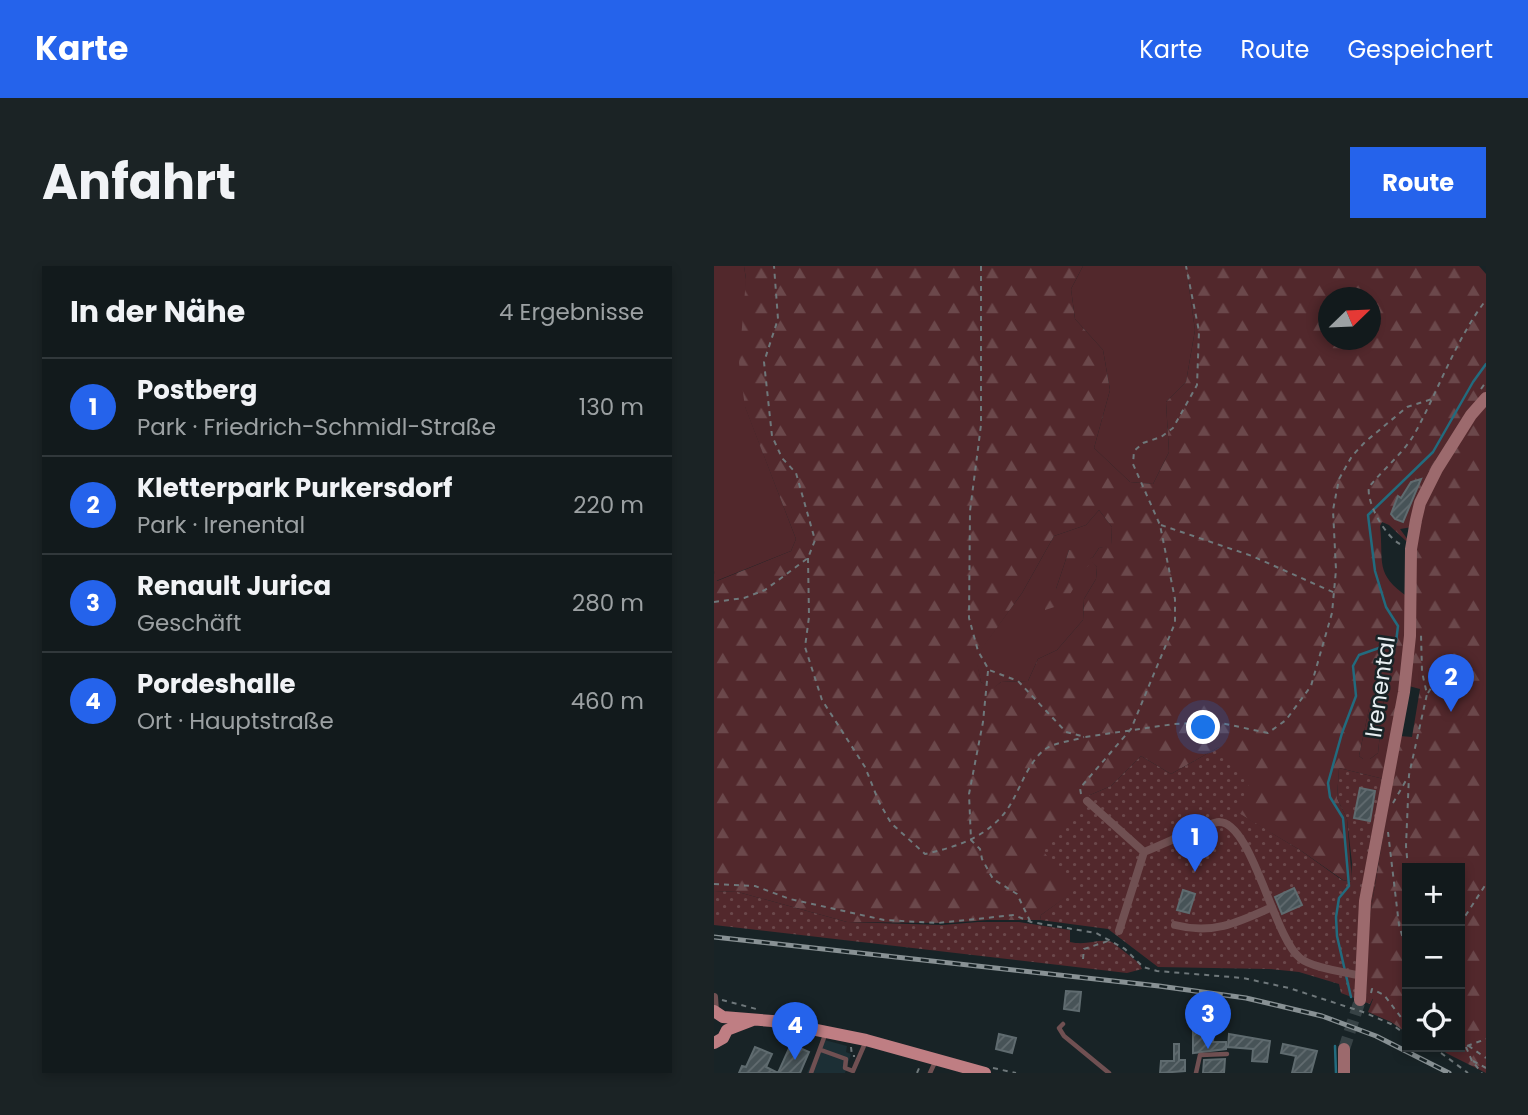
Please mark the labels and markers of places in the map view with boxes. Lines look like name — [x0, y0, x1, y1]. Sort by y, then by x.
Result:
pin: 2 — [1428, 654, 1474, 712]
pin: 1 — [1172, 814, 1218, 872]
pin: 3 — [1185, 991, 1231, 1049]
pin: 4 — [772, 1002, 818, 1060]

